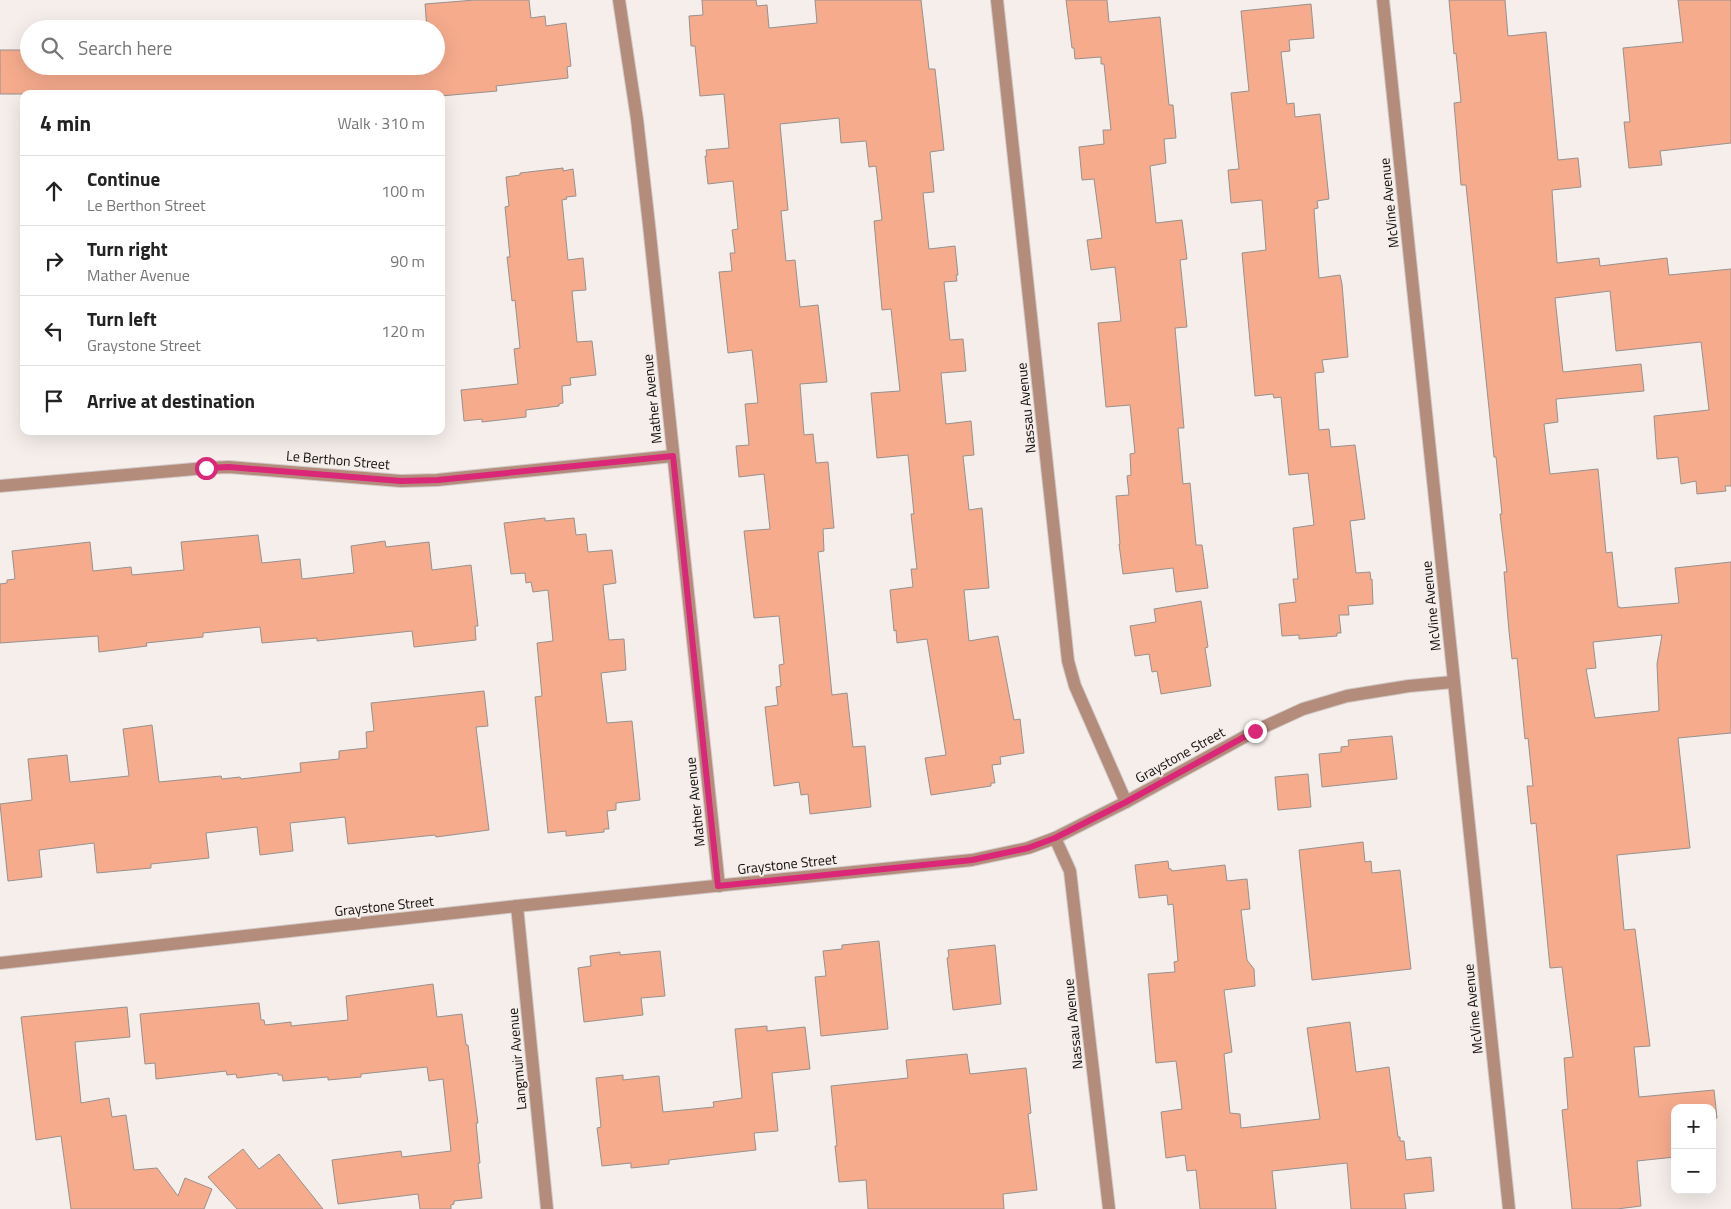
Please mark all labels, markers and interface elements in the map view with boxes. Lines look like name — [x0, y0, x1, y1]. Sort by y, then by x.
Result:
search box — [20, 20, 445, 75]
text: Search here — [78, 33, 172, 62]
icon: search — [38, 34, 66, 62]
text: 4 min — [40, 107, 91, 139]
text: Walk · 310 m — [337, 111, 425, 135]
street label: McVine Avenue — [1373, 157, 1404, 249]
text: Continue — [87, 164, 160, 193]
icon: ahead — [40, 177, 68, 205]
text: 100 m — [381, 179, 425, 203]
text: Le Berthon Street — [87, 193, 206, 217]
text: Turn right — [87, 234, 168, 263]
icon: right — [40, 247, 68, 275]
text: 90 m — [390, 249, 425, 273]
text: Mather Avenue — [87, 263, 190, 287]
text: Turn left — [87, 304, 157, 333]
icon: left — [40, 317, 68, 345]
text: 120 m — [381, 319, 425, 343]
text: Graystone Street — [87, 333, 201, 357]
street label: Mather Avenue — [636, 353, 667, 445]
street label: Nassau Avenue — [1010, 362, 1041, 454]
text: Arrive at destination — [87, 386, 255, 415]
icon: arrive — [40, 387, 68, 415]
street label: Le Berthon Street — [285, 445, 391, 474]
route start — [195, 457, 218, 480]
street label: McVine Avenue — [1415, 560, 1446, 652]
route end — [1244, 720, 1267, 743]
street label: Graystone Street — [1131, 721, 1228, 788]
street label: Mather Avenue — [679, 756, 710, 848]
street label: Graystone Street — [736, 848, 838, 879]
street label: Graystone Street — [333, 890, 435, 921]
street label: McVine Avenue — [1457, 963, 1488, 1055]
street label: Nassau Avenue — [1057, 978, 1088, 1070]
street label: Langmuir Avenue — [502, 1007, 531, 1111]
map controls — [1671, 1104, 1716, 1194]
button: + — [1671, 1104, 1716, 1149]
button: − — [1671, 1149, 1716, 1194]

